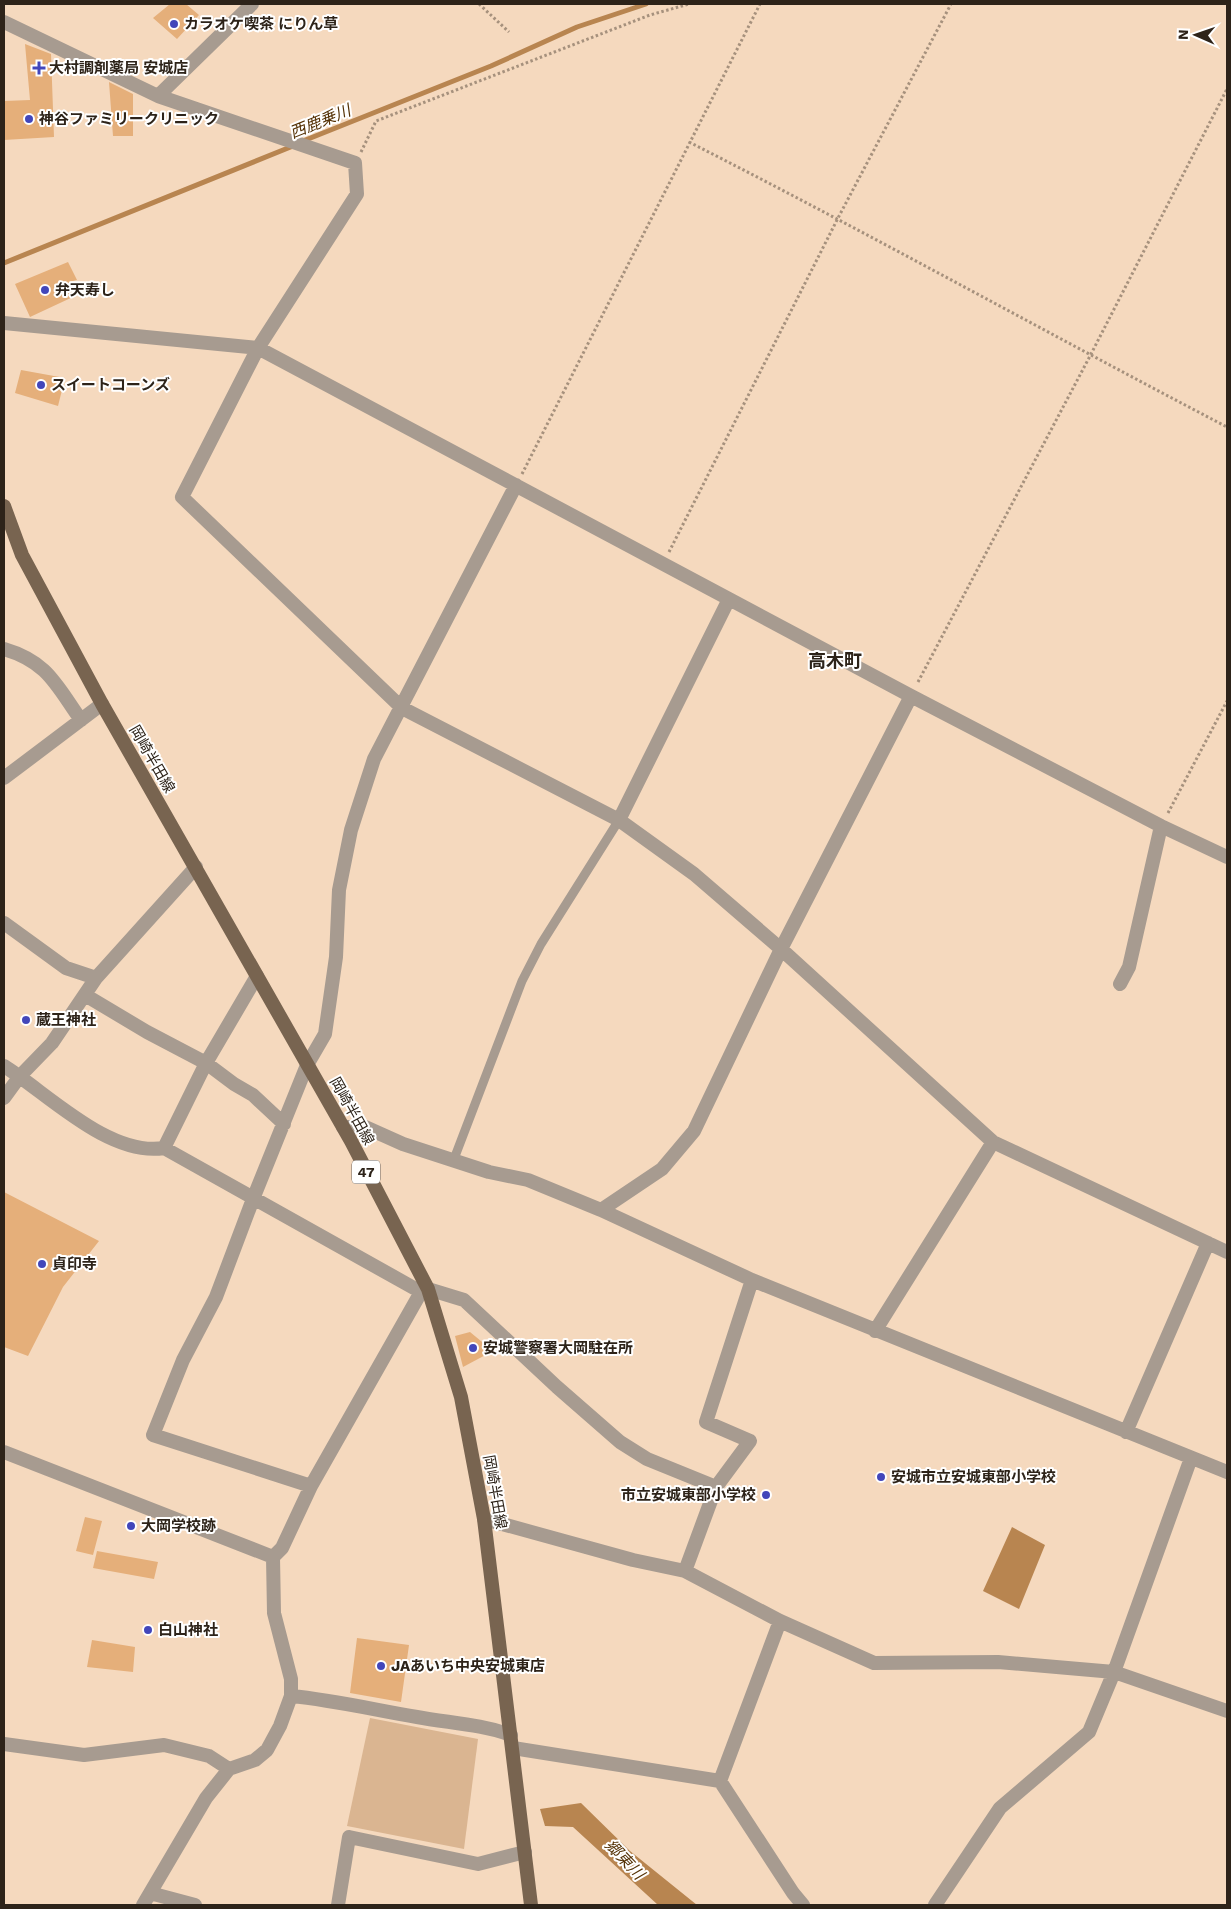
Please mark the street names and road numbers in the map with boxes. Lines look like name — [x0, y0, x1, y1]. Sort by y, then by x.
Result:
street label: 岡崎半田線 — [125, 722, 179, 796]
street label: 岡崎半田線 — [326, 1074, 378, 1148]
road number: 47 — [352, 1160, 380, 1184]
street label: 岡崎半田線 — [480, 1453, 510, 1531]

